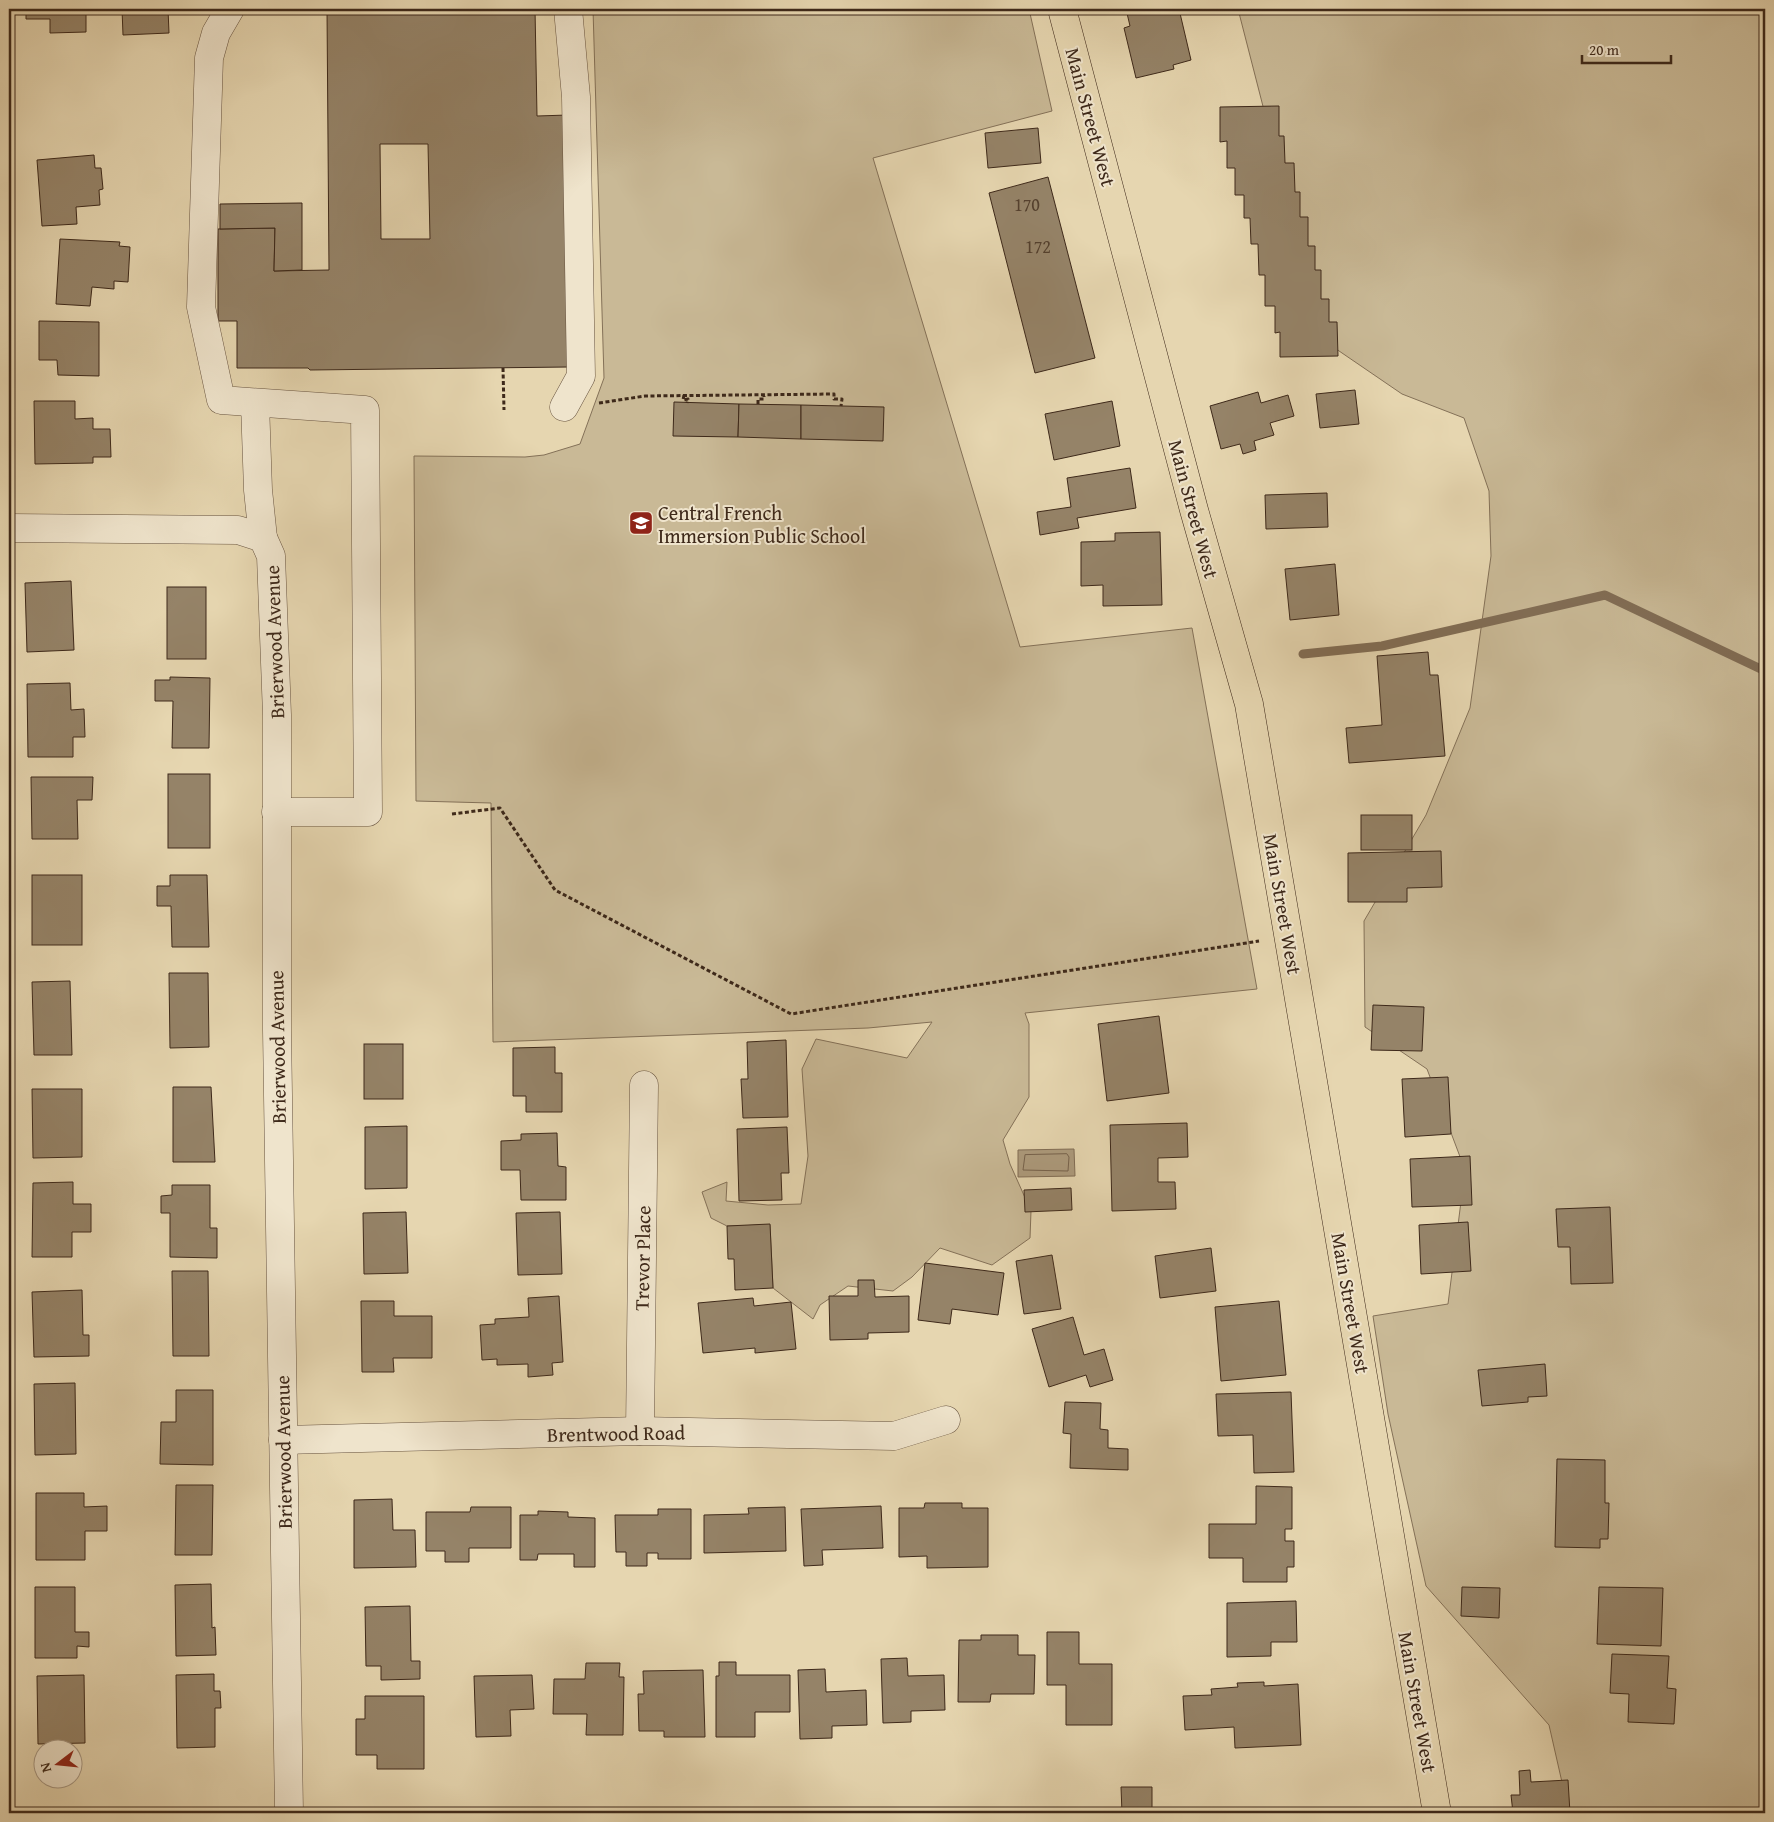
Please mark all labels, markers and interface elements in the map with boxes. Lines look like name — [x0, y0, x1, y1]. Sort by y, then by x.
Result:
scale bar — [1582, 32, 1670, 64]
text: 20 m — [1589, 39, 1620, 60]
street label: Main Street West — [1059, 44, 1123, 190]
house number: 170 — [1014, 191, 1040, 218]
house number: 172 — [1025, 233, 1051, 260]
street label: Main Street West — [1162, 436, 1226, 582]
place label: Central French Immersion Public School — [658, 498, 866, 550]
school or university icon: Central French Immersion Public School — [628, 510, 654, 536]
street label: Brierwood Avenue — [257, 565, 291, 719]
street label: Main Street West — [1256, 831, 1310, 977]
street label: Brierwood Avenue — [261, 970, 293, 1124]
street label: Trevor Place — [627, 1205, 657, 1311]
street label: Main Street West — [1324, 1230, 1378, 1376]
street label: Brierwood Avenue — [267, 1375, 299, 1529]
street label: Brentwood Road — [547, 1417, 686, 1449]
street label: Main Street West — [1391, 1629, 1445, 1775]
north arrow — [32, 1740, 82, 1790]
text: N — [34, 1760, 56, 1775]

